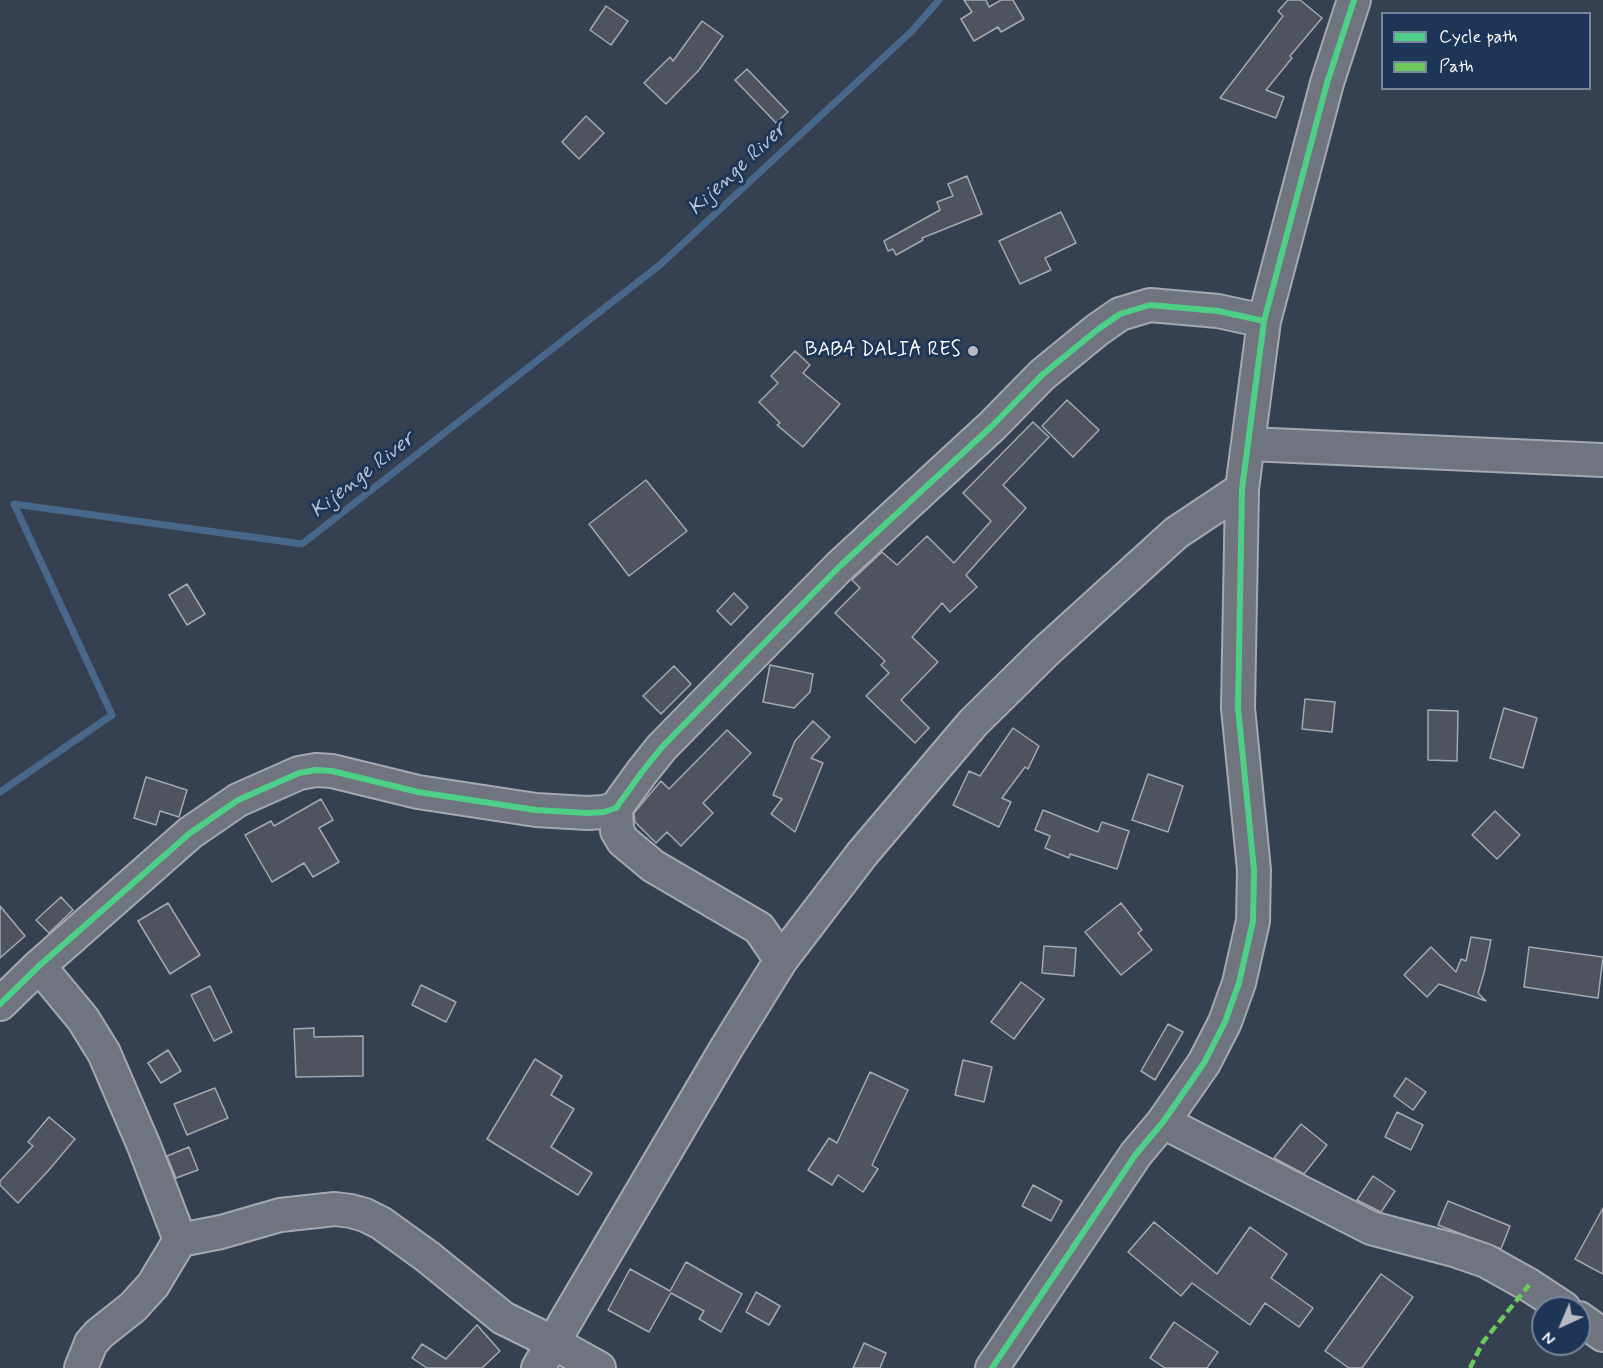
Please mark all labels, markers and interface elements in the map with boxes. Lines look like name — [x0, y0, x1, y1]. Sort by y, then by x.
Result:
legend — [1381, 12, 1591, 90]
text: Cycle path — [1439, 25, 1517, 49]
text: Path — [1439, 55, 1474, 79]
water label: Kijenge River — [684, 118, 792, 222]
place label: BABA DALIA RES — [805, 339, 961, 363]
marker: BABA DALIA RES — [966, 344, 980, 358]
water label: Kijenge River — [306, 428, 420, 524]
north arrow — [1531, 1296, 1591, 1356]
text: N — [1538, 1327, 1561, 1349]

